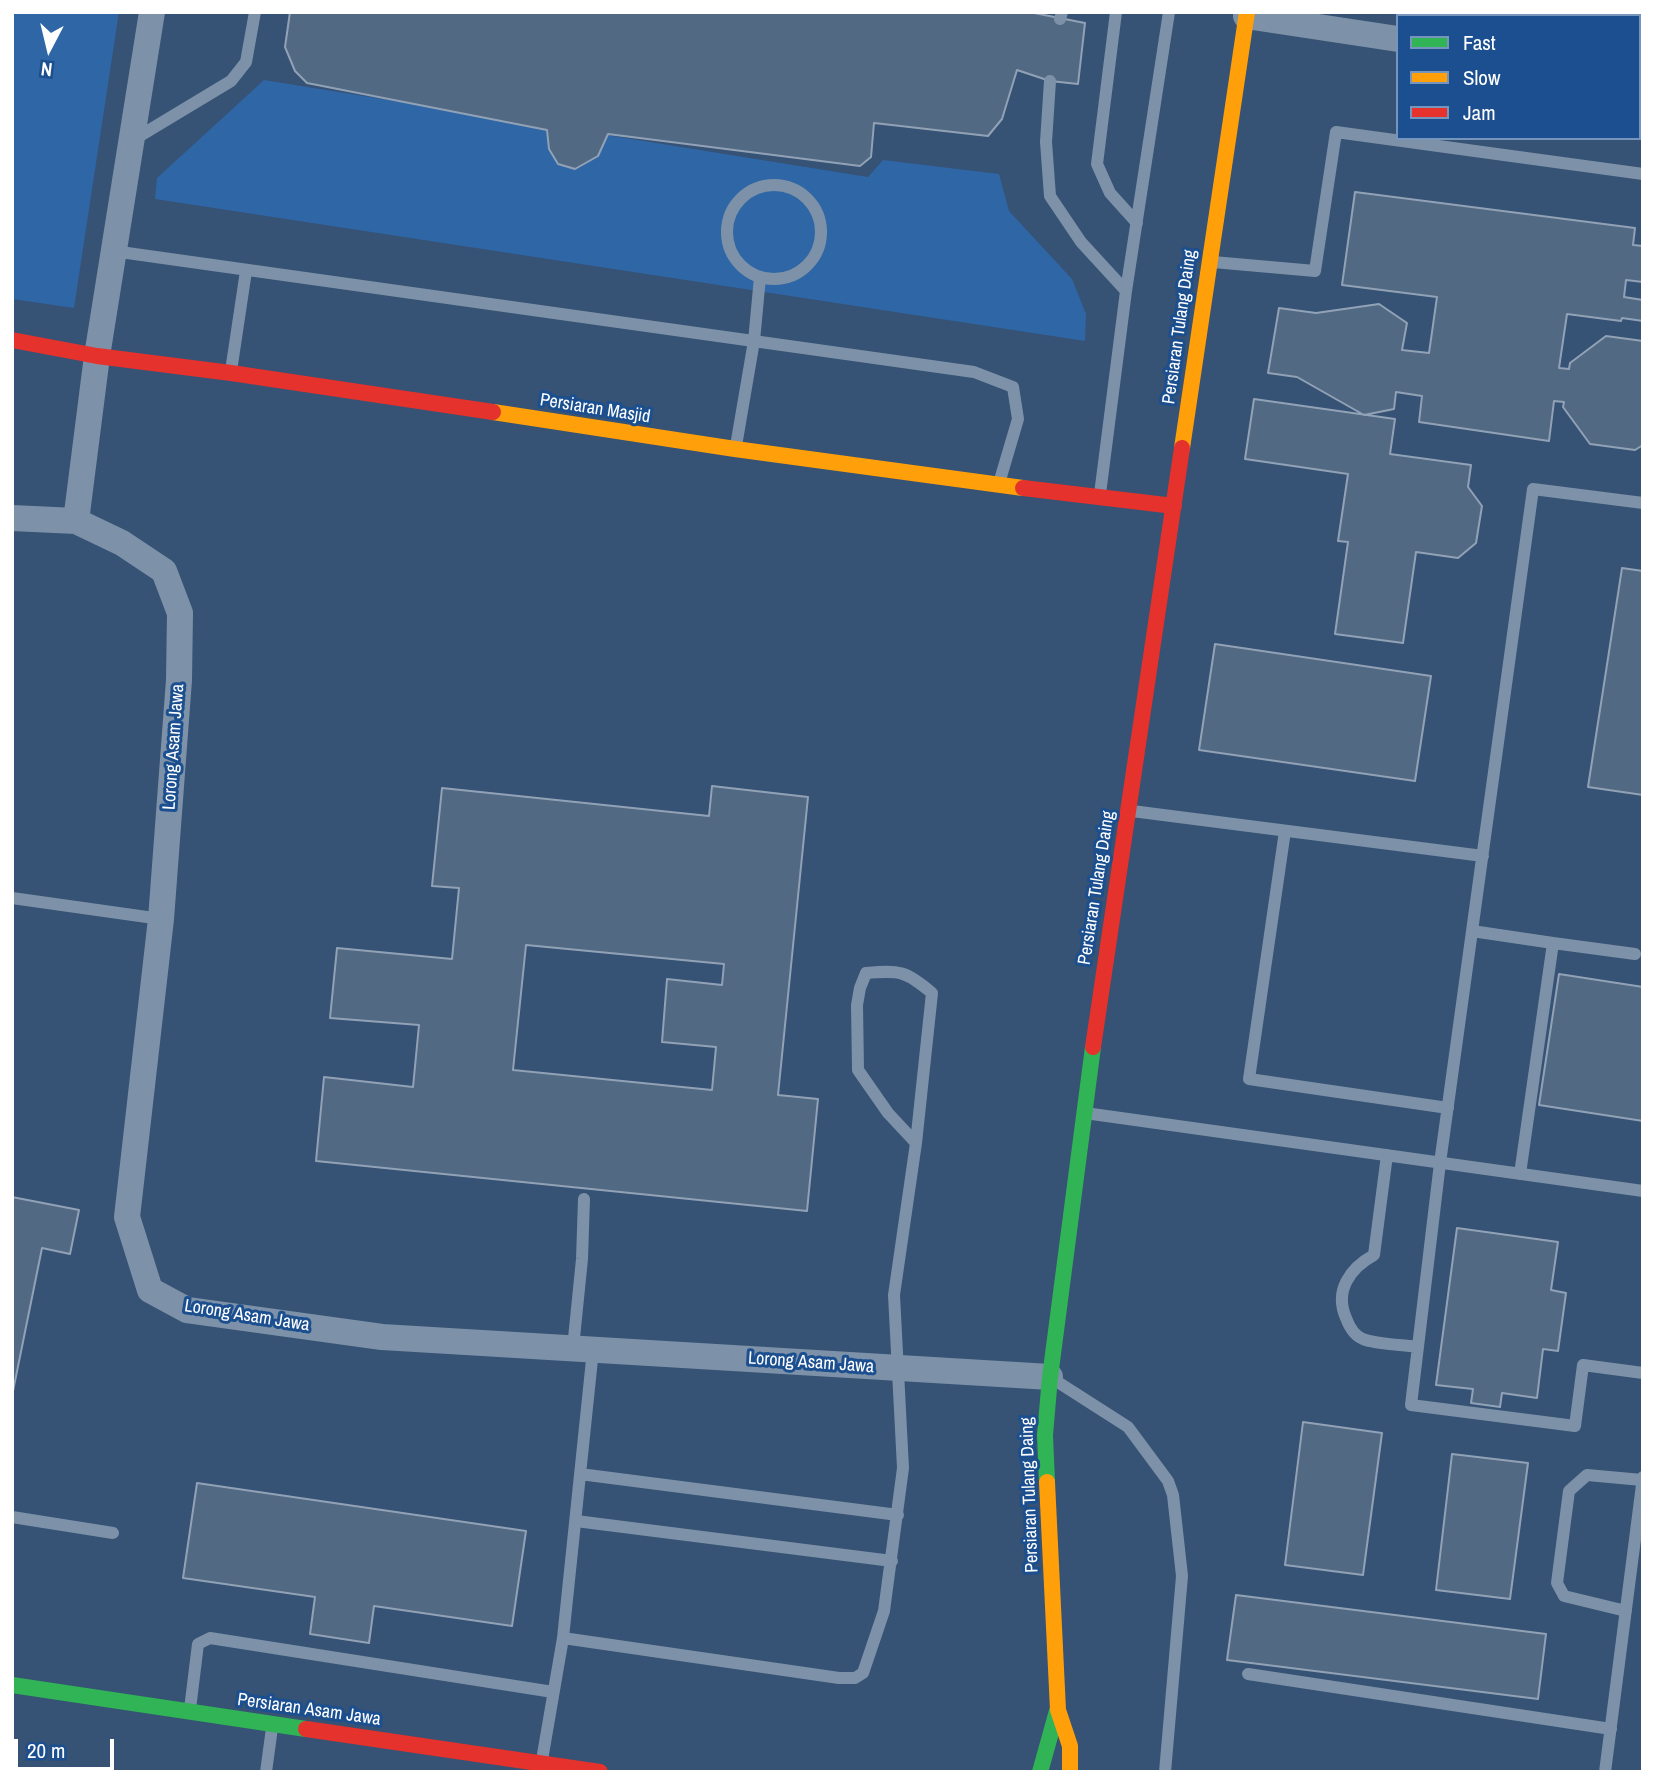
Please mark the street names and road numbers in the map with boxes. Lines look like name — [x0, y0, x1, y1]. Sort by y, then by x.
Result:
street label: Persiaran Tulang Daing — [1158, 249, 1202, 405]
street label: Persiaran Masjid — [538, 390, 652, 428]
street label: Lorong Asam Jawa — [159, 683, 189, 811]
street label: Persiaran Tulang Daing — [1074, 810, 1120, 966]
street label: Lorong Asam Jawa — [183, 1295, 311, 1337]
street label: Lorong Asam Jawa — [747, 1348, 875, 1378]
street label: Persiaran Tulang Daing — [1016, 1417, 1044, 1573]
street label: Persiaran Asam Jawa — [236, 1689, 382, 1731]

